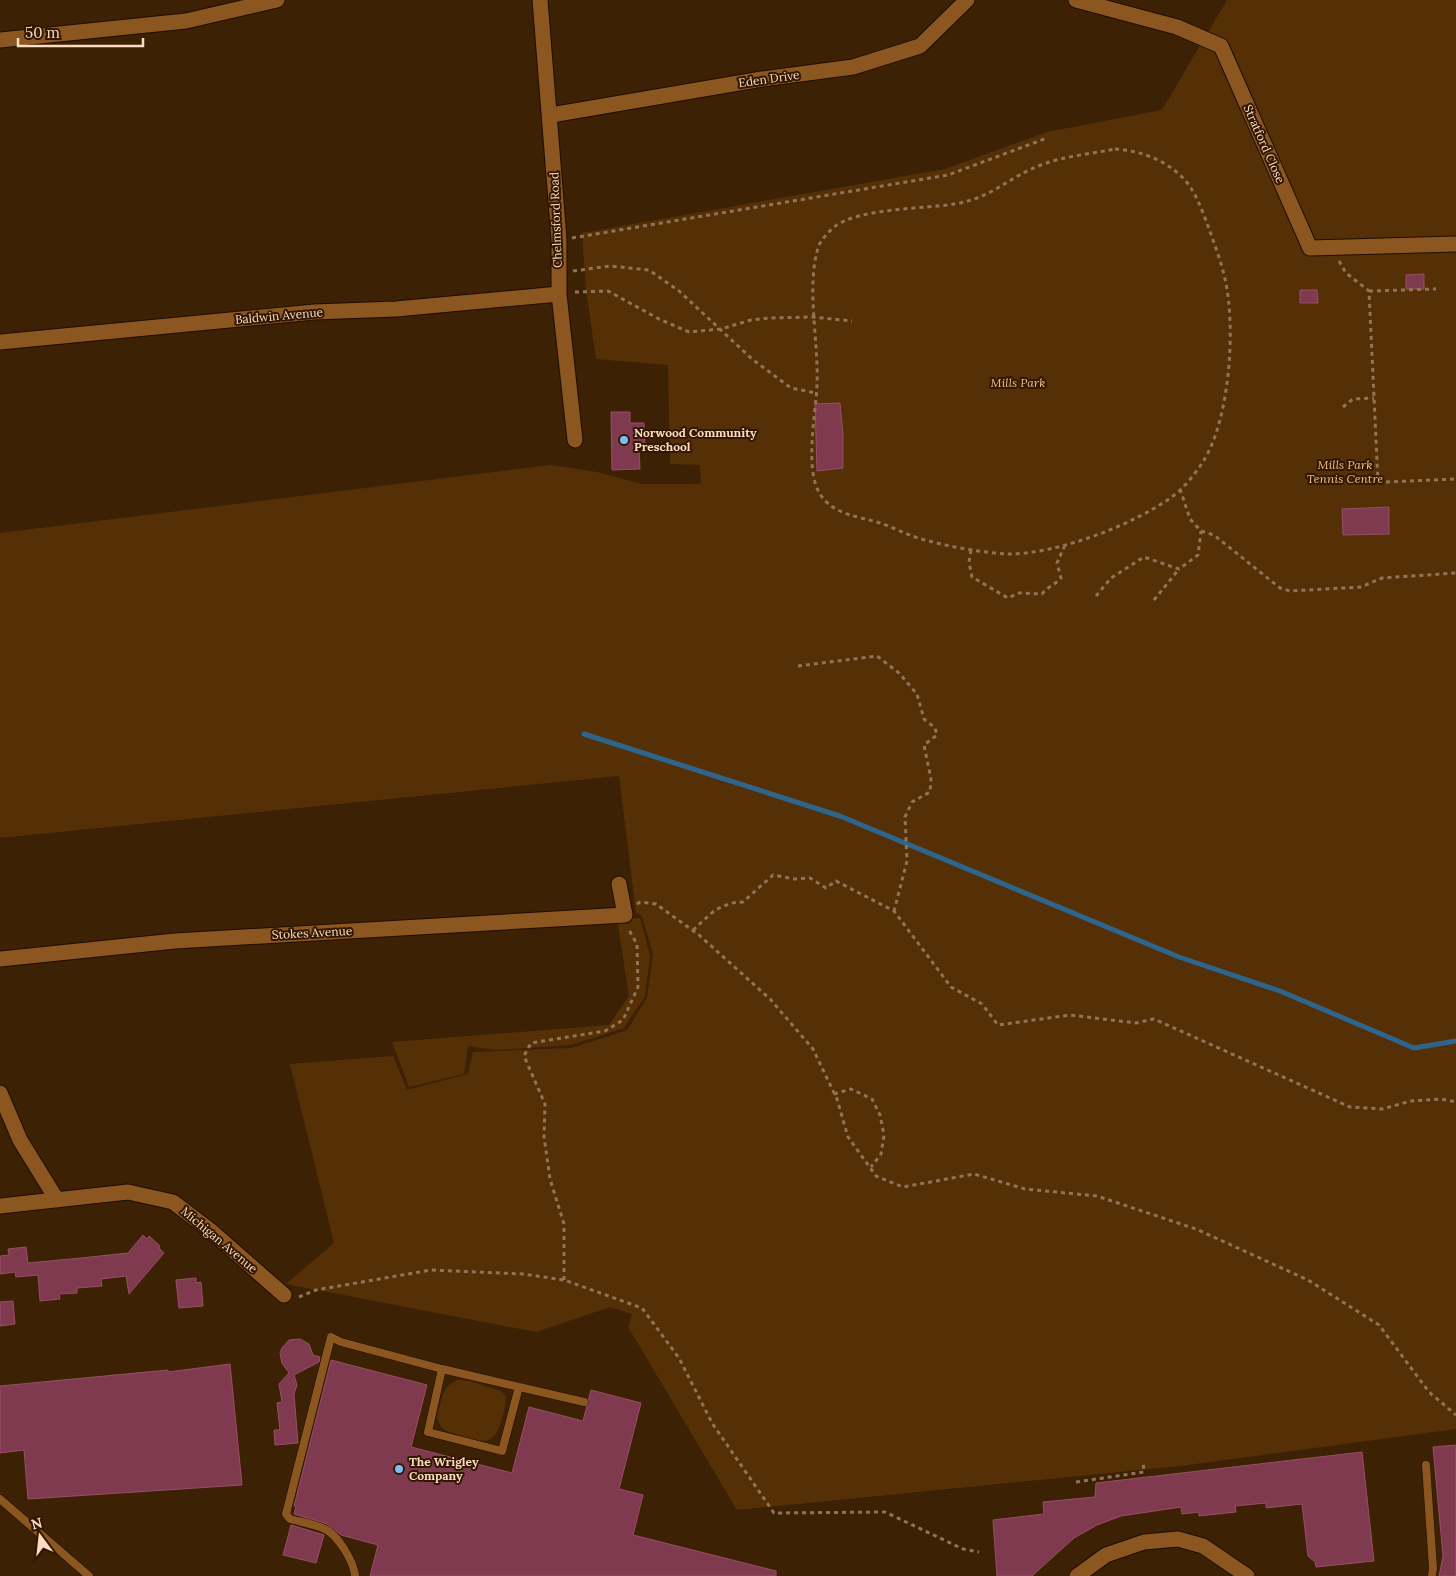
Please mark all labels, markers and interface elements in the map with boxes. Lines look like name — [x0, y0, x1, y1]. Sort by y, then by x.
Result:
scale bar — [18, 15, 142, 47]
text: 50 m — [25, 23, 60, 42]
street label: Eden Drive — [737, 67, 801, 90]
street label: Stratford Close — [1240, 102, 1289, 186]
street label: Chelmsford Road — [546, 172, 565, 268]
street label: Baldwin Avenue — [234, 304, 324, 327]
park label: Mills Park — [990, 375, 1046, 390]
place label: Norwood Community Preschool — [634, 425, 757, 454]
marker: Norwood Community Preschool — [618, 434, 630, 446]
park label: Mills Park Tennis Centre — [1307, 457, 1384, 486]
street label: Stokes Avenue — [271, 923, 353, 942]
street label: Michigan Avenue — [178, 1203, 261, 1276]
place label: The Wrigley Company — [409, 1454, 479, 1483]
marker: The Wrigley Company — [393, 1463, 405, 1475]
north arrow — [15, 1511, 65, 1561]
text: N — [29, 1513, 44, 1534]

